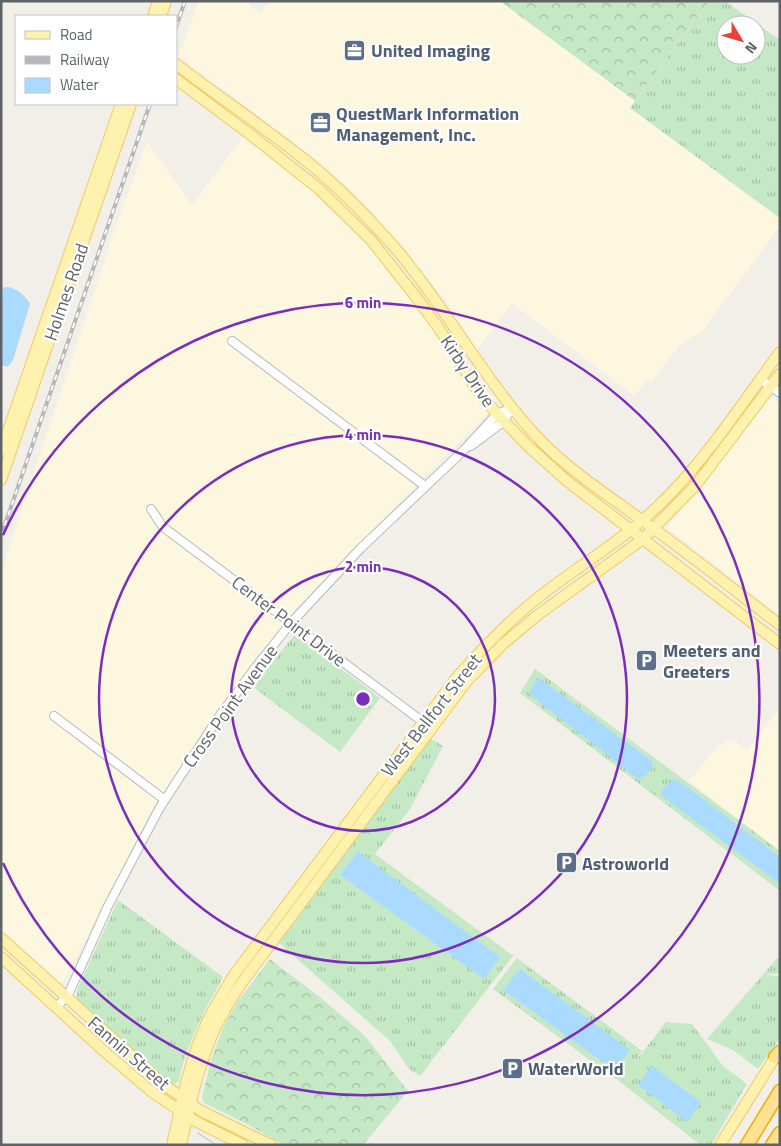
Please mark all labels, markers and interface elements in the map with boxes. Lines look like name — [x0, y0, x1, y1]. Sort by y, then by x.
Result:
legend — [15, 15, 178, 105]
north arrow — [716, 15, 766, 65]
text: Road — [60, 23, 92, 46]
place label: United Imaging — [371, 37, 491, 64]
office icon: United Imaging — [343, 38, 367, 62]
text: N — [740, 38, 763, 59]
text: Railway — [60, 48, 110, 71]
text: Water — [60, 73, 99, 96]
place label: QuestMark Information Management, Inc. — [336, 100, 519, 148]
office icon: QuestMark Information Management, Inc. — [308, 111, 332, 135]
street label: Holmes Road — [37, 240, 95, 344]
text: 6 min — [345, 291, 381, 314]
street label: Kirby Drive — [434, 330, 502, 412]
text: 4 min — [345, 423, 381, 446]
text: 2 min — [345, 555, 381, 578]
street label: Center Point Drive — [226, 569, 352, 673]
place label: Meeters and Greeters — [663, 637, 761, 685]
street label: Cross Point Avenue — [176, 639, 284, 773]
street label: West Bellfort Street — [374, 647, 488, 782]
parking icon: Meeters and Greeters — [635, 648, 659, 672]
centre of rings — [354, 690, 372, 708]
place label: Astroworld — [582, 850, 669, 877]
parking icon: Astroworld — [554, 851, 578, 875]
street label: Fannin Street — [82, 1010, 177, 1097]
place label: WaterWorld — [528, 1055, 624, 1082]
parking icon: WaterWorld — [500, 1056, 524, 1080]

